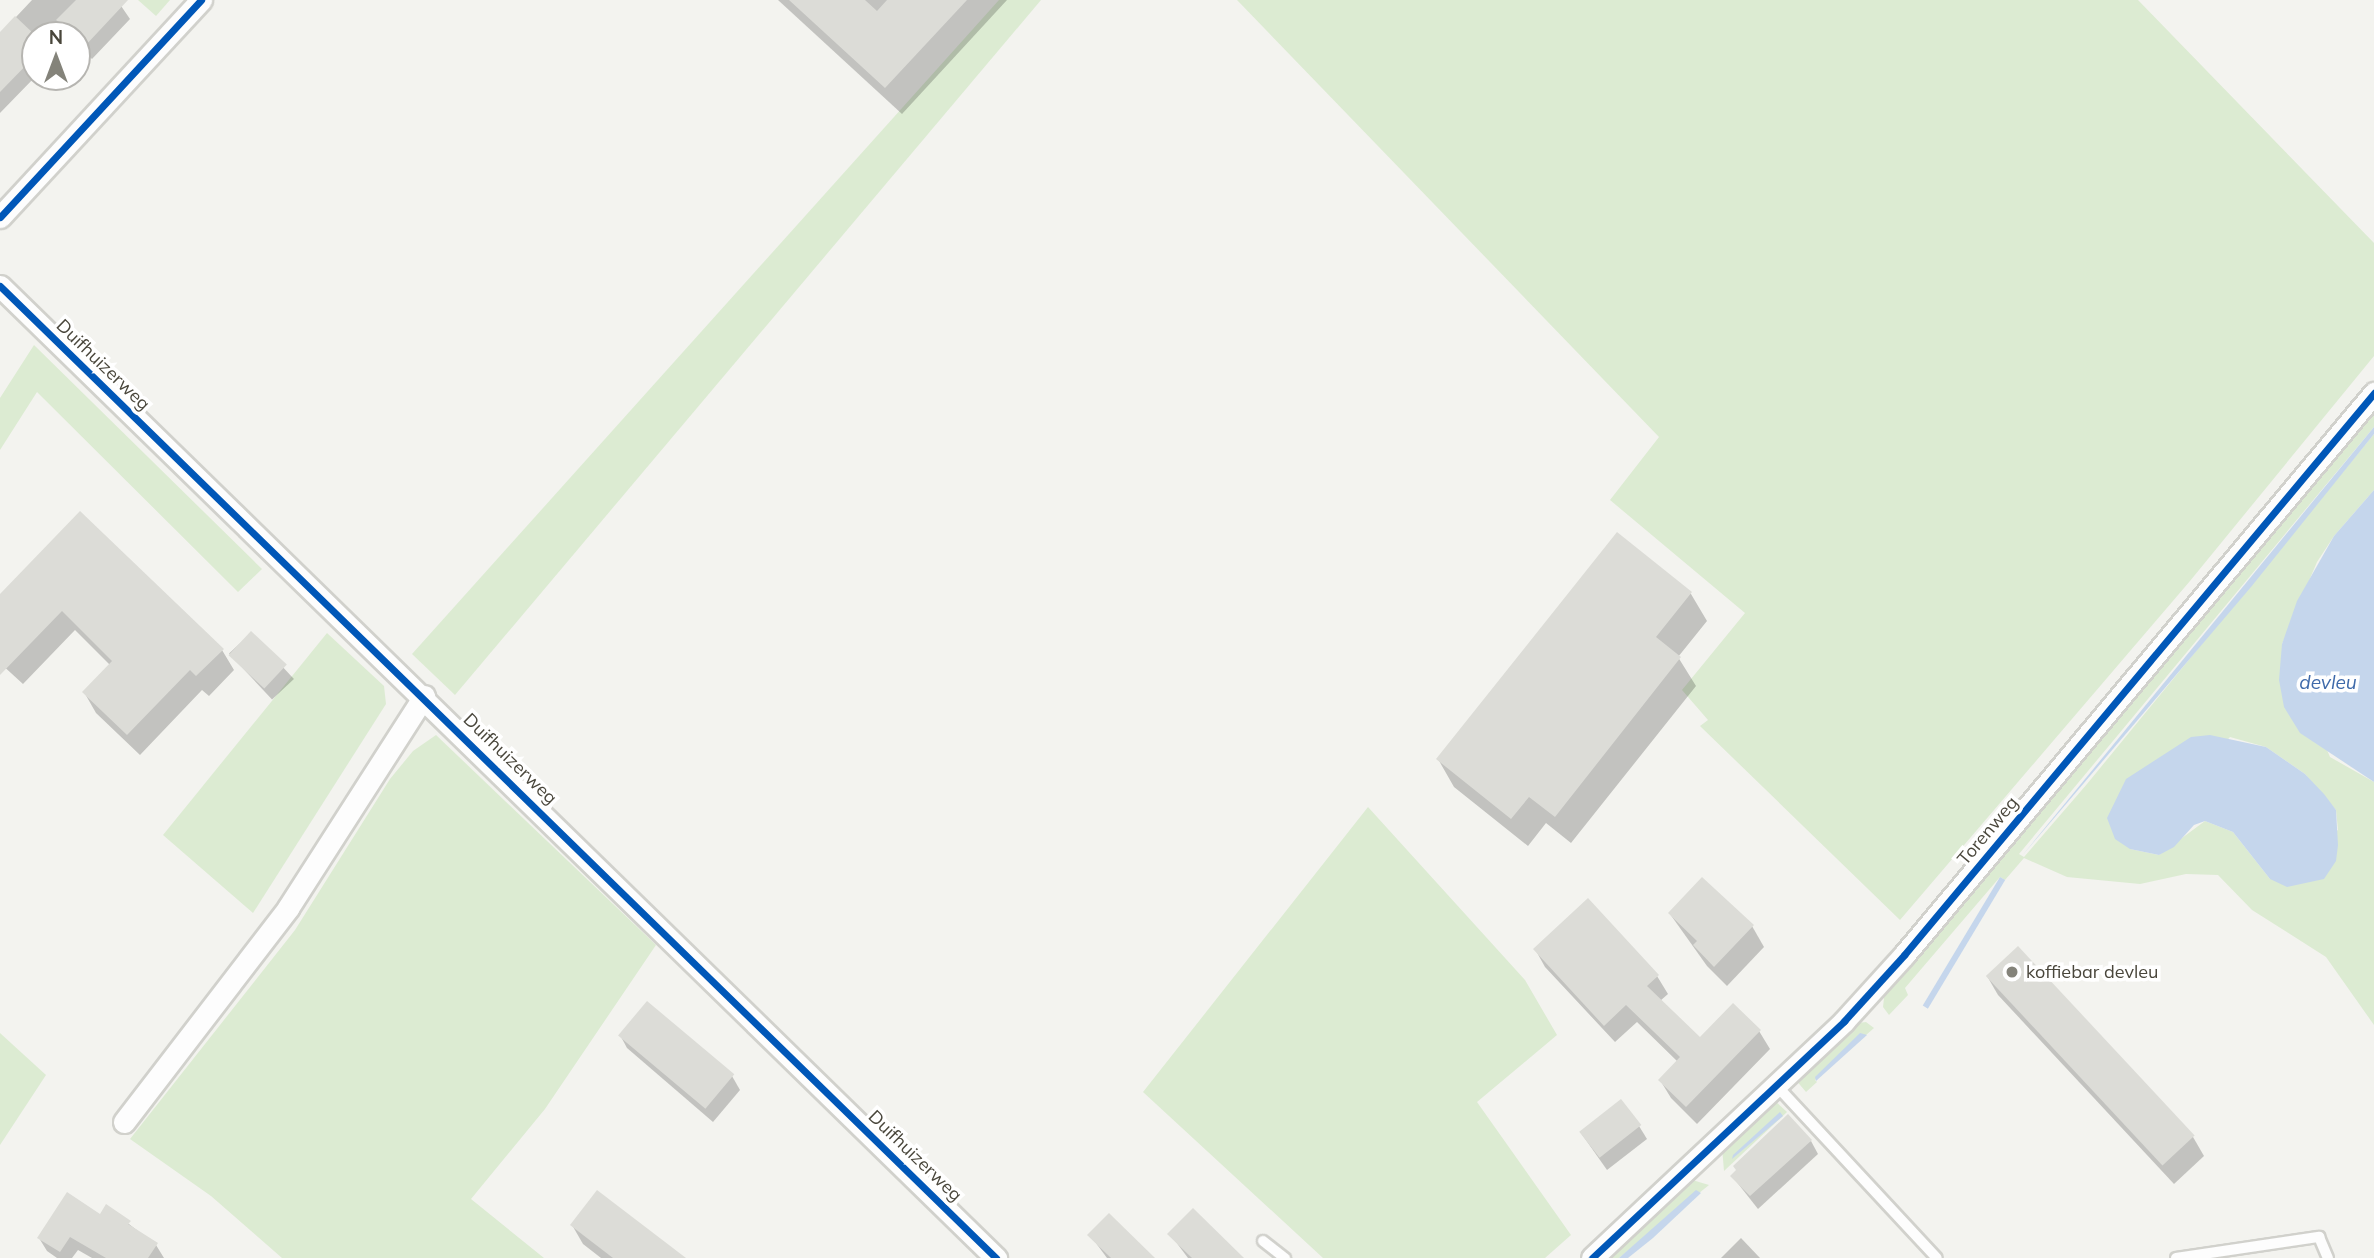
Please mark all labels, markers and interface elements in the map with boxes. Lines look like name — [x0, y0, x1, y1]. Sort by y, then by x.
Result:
north arrow — [21, 21, 91, 91]
text: N — [49, 25, 63, 49]
street label: Duifhuizerweg — [52, 315, 154, 415]
water label: devleu — [2299, 672, 2357, 694]
street label: Duifhuizerweg — [459, 709, 561, 809]
street label: Torenweg — [1953, 792, 2023, 870]
place label: koffiebar devleu — [2026, 961, 2158, 983]
marker: koffiebar devleu — [2004, 964, 2020, 980]
street label: Duifhuizerweg — [864, 1106, 966, 1206]

